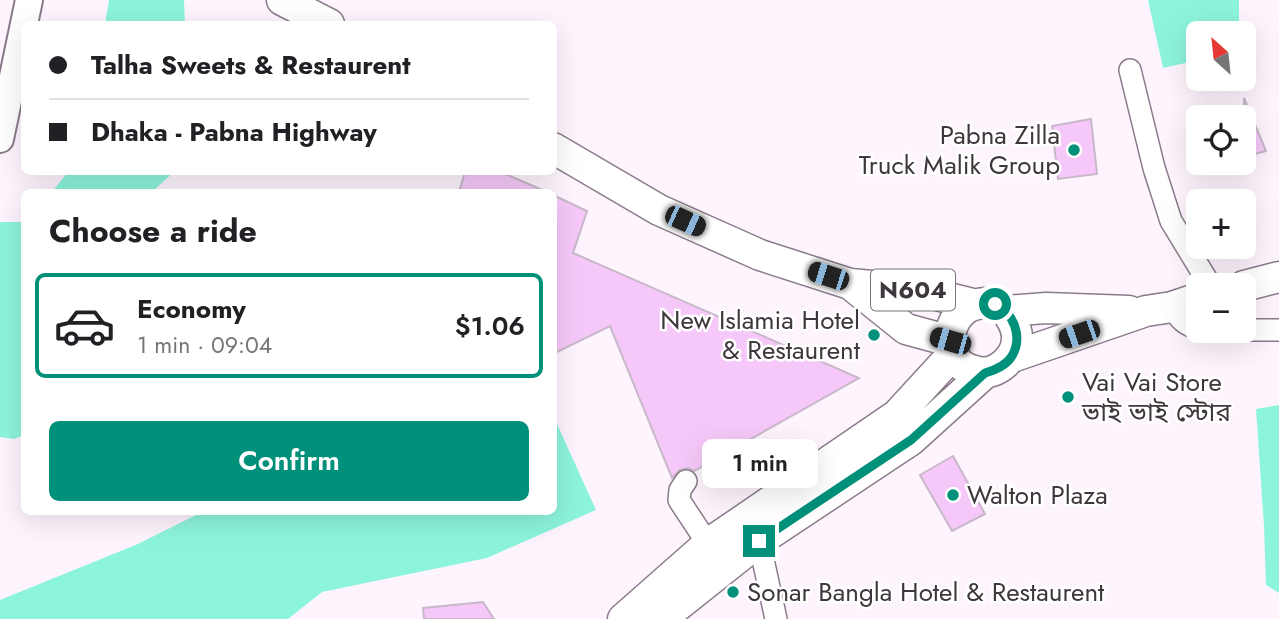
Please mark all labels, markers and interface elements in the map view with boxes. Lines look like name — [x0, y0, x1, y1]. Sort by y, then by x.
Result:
north arrow — [1186, 21, 1256, 91]
map controls — [1186, 21, 1256, 343]
text: Talha Sweets & Restaurent — [91, 46, 411, 84]
button: locate — [1186, 105, 1256, 175]
text: Dhaka - Pabna Highway — [91, 113, 377, 151]
place label: Pabna Zilla Truck Malik Group — [859, 116, 1060, 184]
marker: Pabna Zilla Truck Malik Group — [1066, 142, 1082, 158]
button: + — [1186, 189, 1256, 259]
car — [662, 203, 709, 239]
text: Choose a ride — [49, 208, 257, 254]
car — [805, 260, 852, 292]
road number: N604 — [871, 270, 955, 310]
button: − — [1186, 273, 1256, 343]
route start — [979, 288, 1011, 320]
text: Economy — [137, 290, 246, 328]
icon: car — [53, 294, 116, 357]
place label: New Islamia Hotel & Restaurent — [660, 301, 861, 369]
text: $1.06 — [455, 307, 525, 345]
car — [1056, 317, 1103, 351]
car — [927, 325, 974, 357]
marker: New Islamia Hotel & Restaurent — [866, 327, 882, 343]
text: 1 min · 09:04 — [137, 328, 272, 362]
place label: Vai Vai Store ভাই ভাই স্টোর — [1081, 363, 1231, 431]
marker: Vai Vai Store ভাই ভাই স্টোর — [1060, 389, 1076, 405]
button: Confirm — [49, 421, 529, 501]
callout: 1 min — [701, 440, 817, 489]
text: 1 min — [732, 446, 788, 480]
place label: Walton Plaza — [967, 476, 1108, 514]
marker: Walton Plaza — [945, 487, 961, 503]
route end — [743, 525, 775, 557]
place label: Sonar Bangla Hotel & Restaurent — [747, 573, 1105, 611]
marker: Sonar Bangla Hotel & Restaurent — [725, 584, 741, 600]

